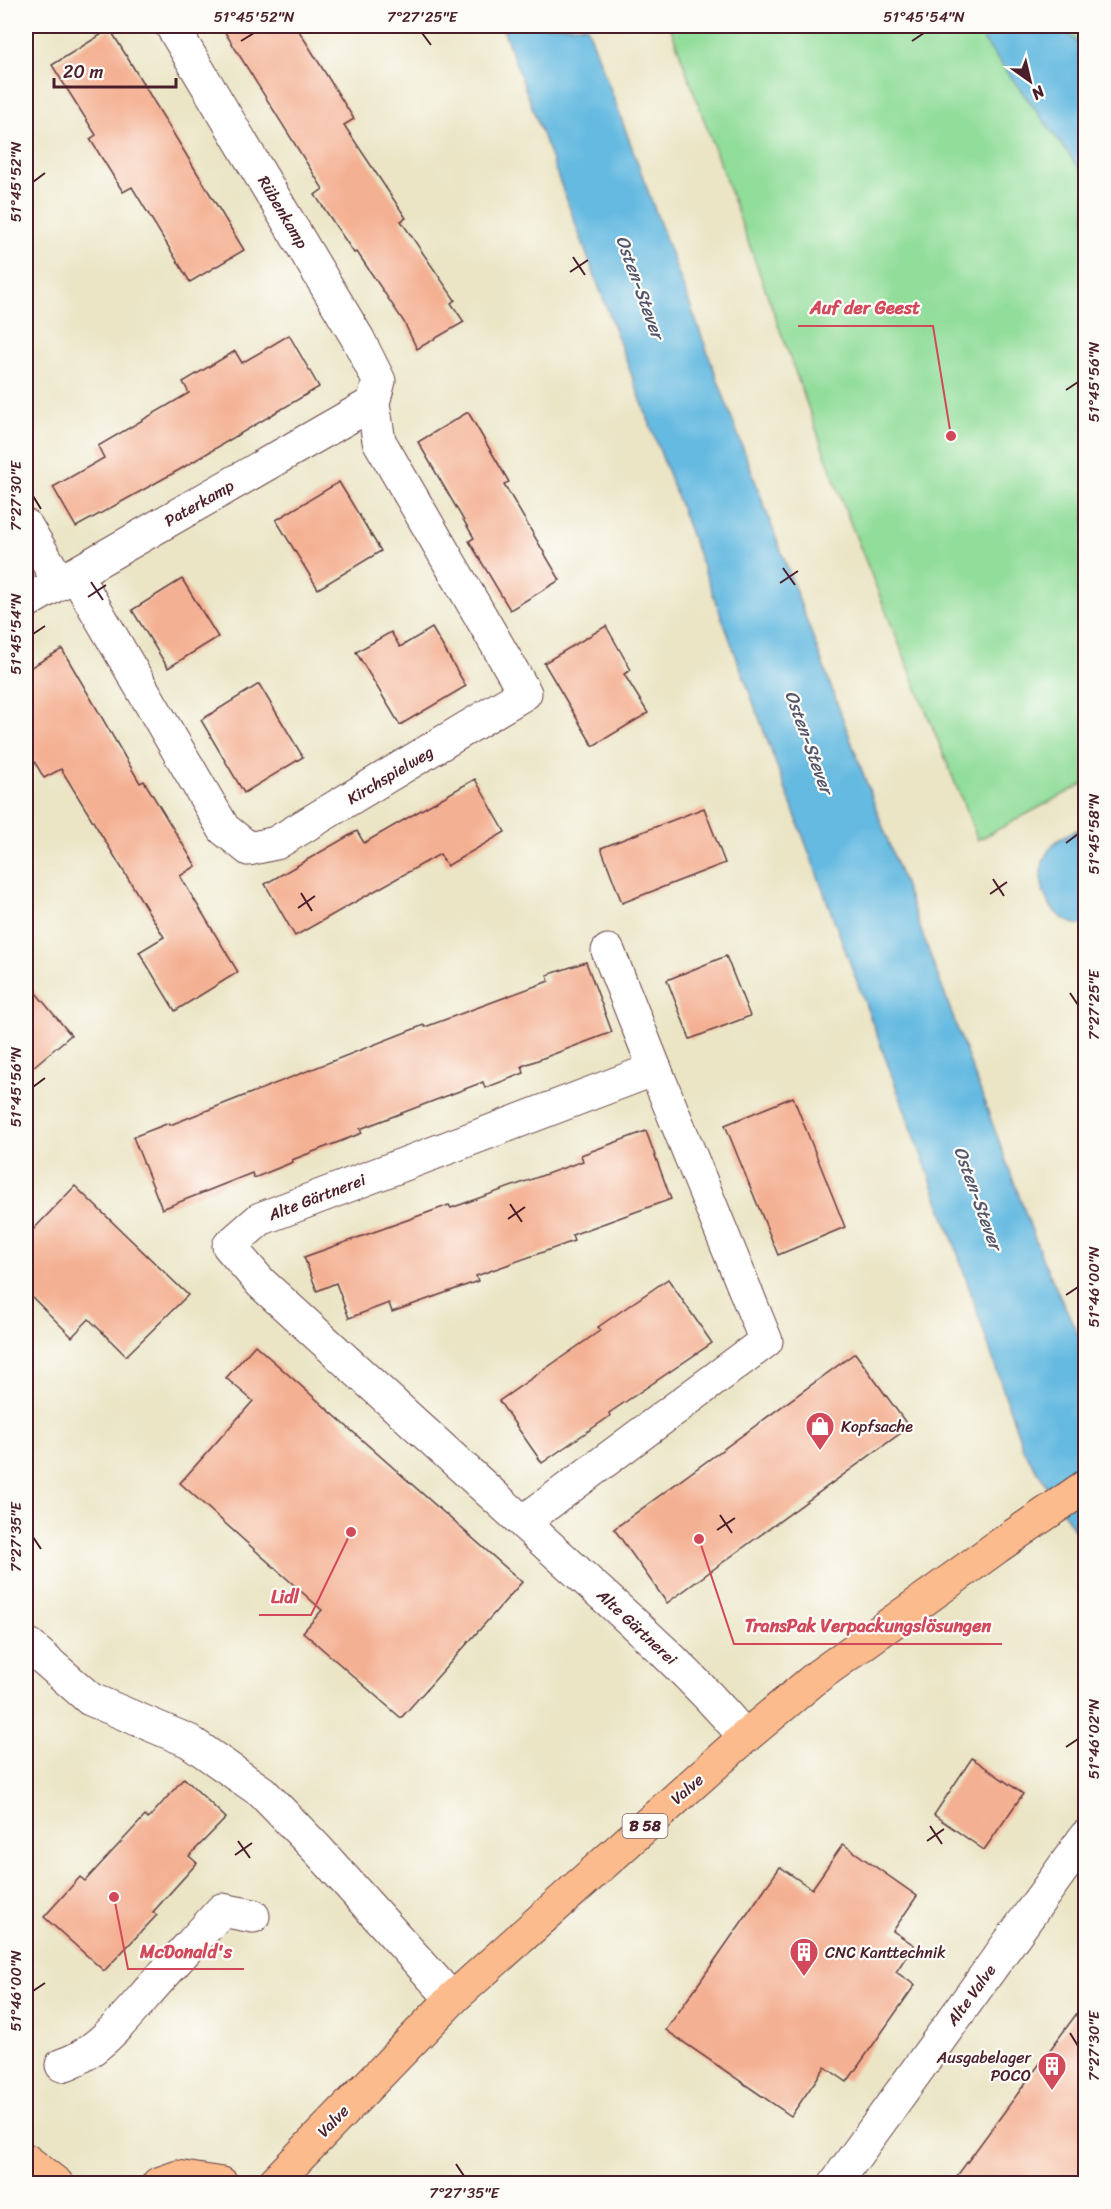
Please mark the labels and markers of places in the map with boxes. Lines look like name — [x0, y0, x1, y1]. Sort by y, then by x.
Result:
callout: Auf der Geest — [798, 290, 933, 326]
shop icon: Kopfsache — [804, 1410, 836, 1452]
place label: Kopfsache — [841, 1412, 913, 1441]
callout: Lidl — [259, 1579, 311, 1615]
callout: TransPak Verpackungslösungen — [734, 1608, 1002, 1644]
callout: McDonald's — [128, 1933, 244, 1969]
building icon: CNC Kanttechnik — [788, 1936, 820, 1978]
place label: CNC Kanttechnik — [825, 1938, 946, 1967]
place label: Ausgabelager POCO — [936, 2043, 1032, 2090]
building icon: Ausgabelager POCO — [1036, 2050, 1068, 2092]

